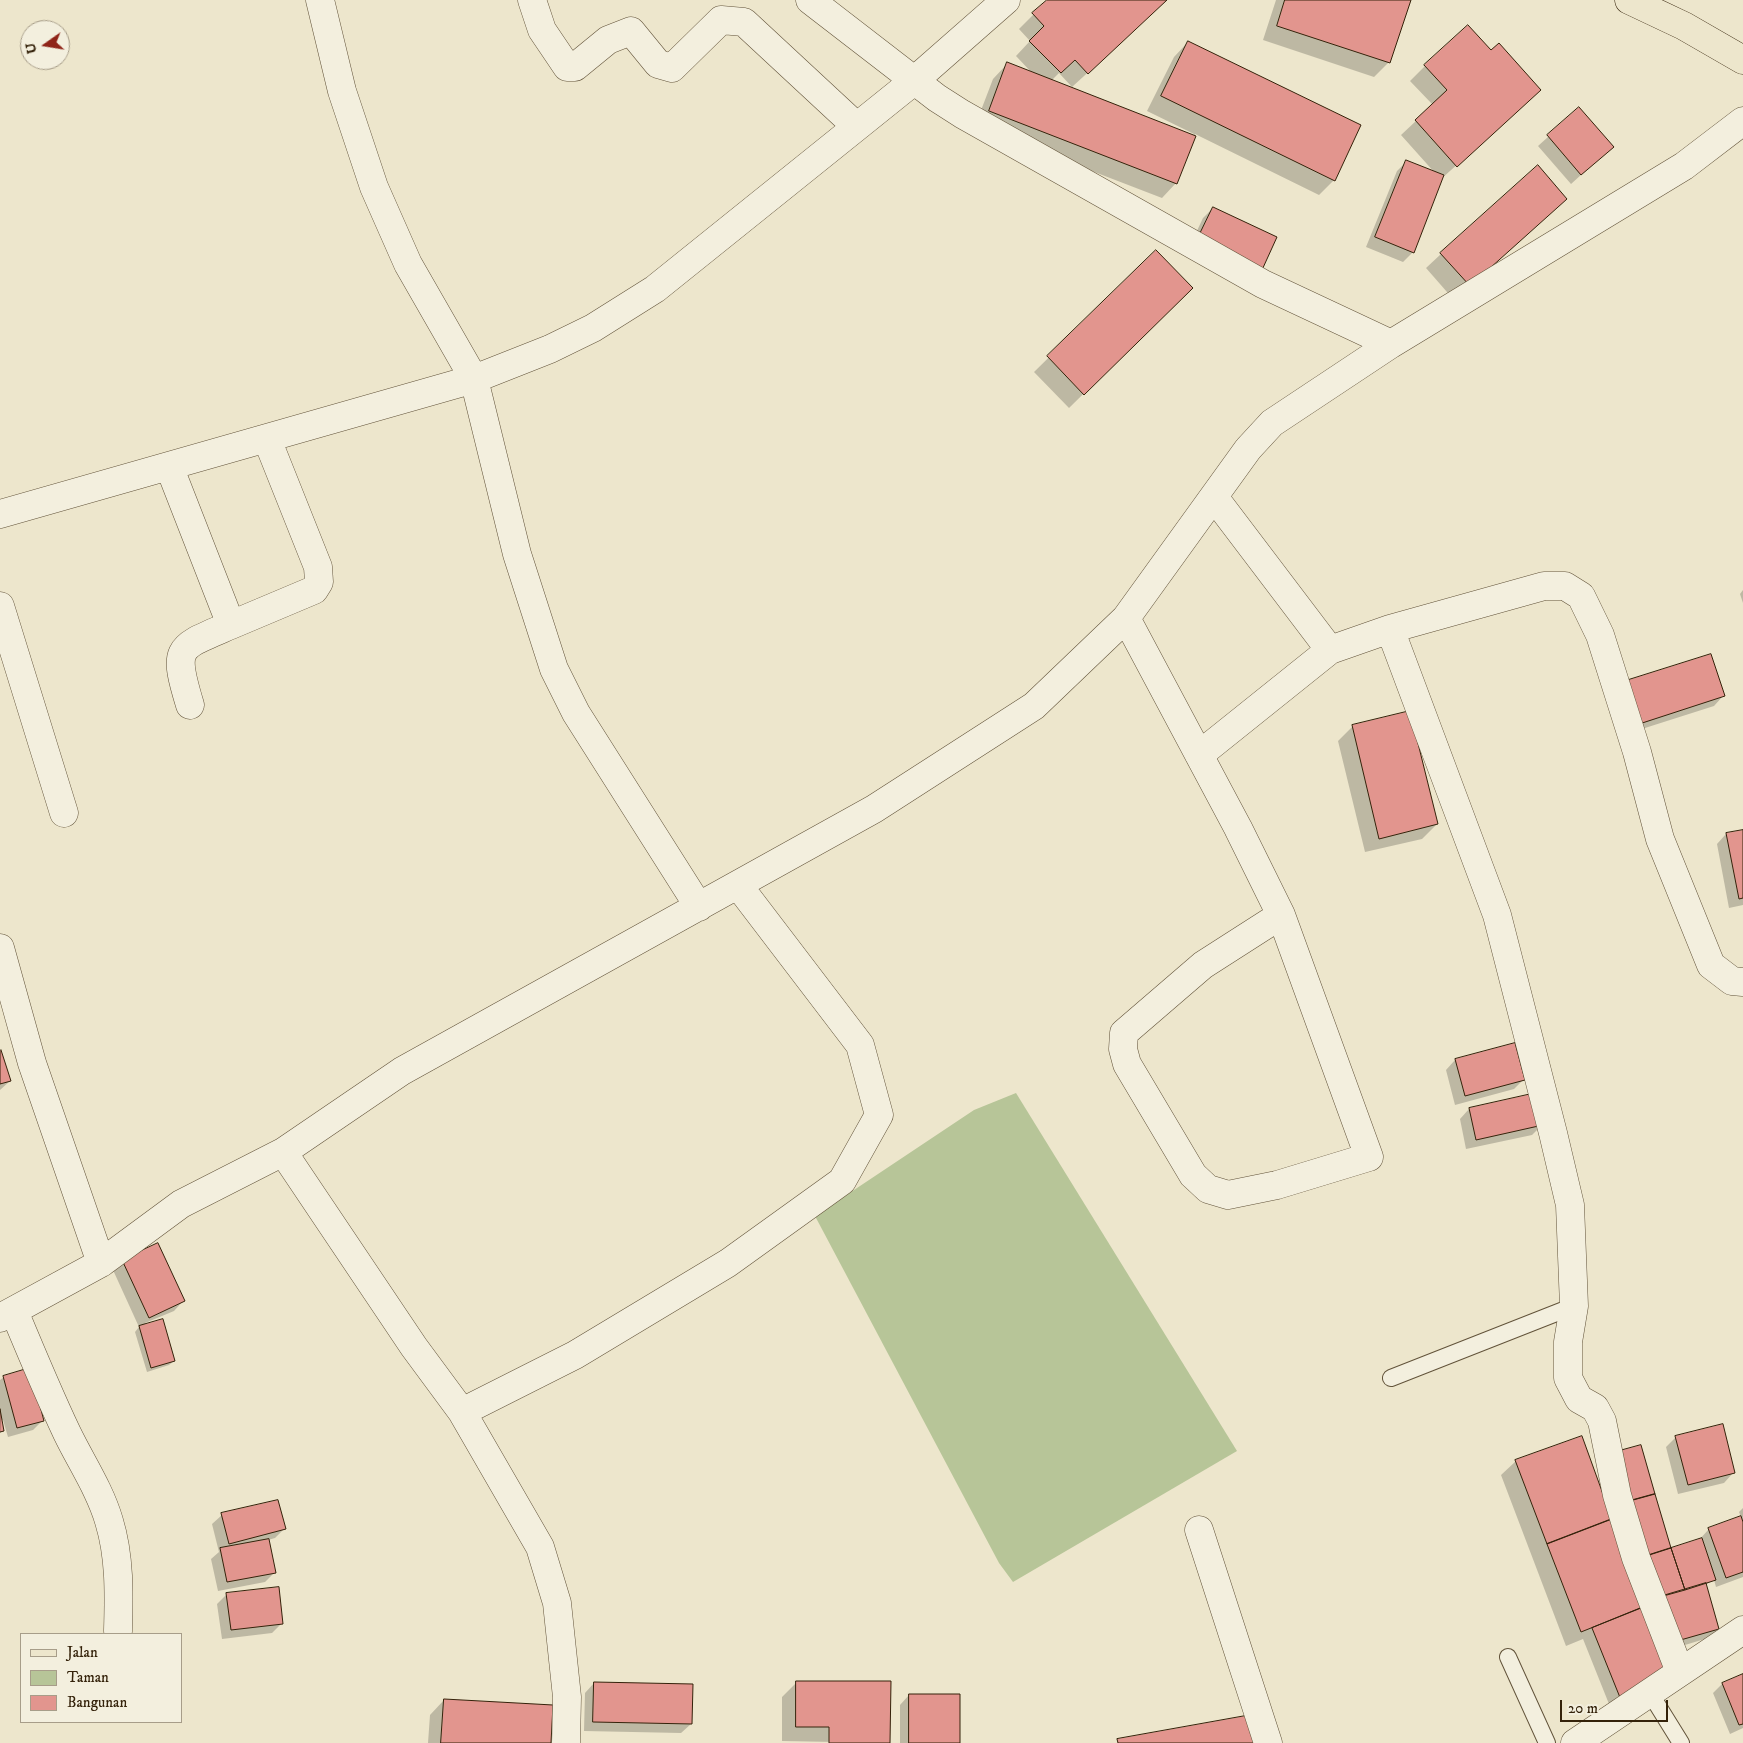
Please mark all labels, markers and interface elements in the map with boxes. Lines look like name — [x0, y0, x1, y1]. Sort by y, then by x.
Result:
north arrow — [20, 20, 70, 70]
text: U — [21, 41, 41, 55]
legend — [20, 1633, 182, 1723]
text: Jalan — [67, 1643, 98, 1662]
text: Taman — [67, 1668, 109, 1687]
scale bar — [1563, 1690, 1670, 1722]
text: Bangunan — [67, 1693, 127, 1712]
text: 20 m — [1568, 1699, 1598, 1718]

